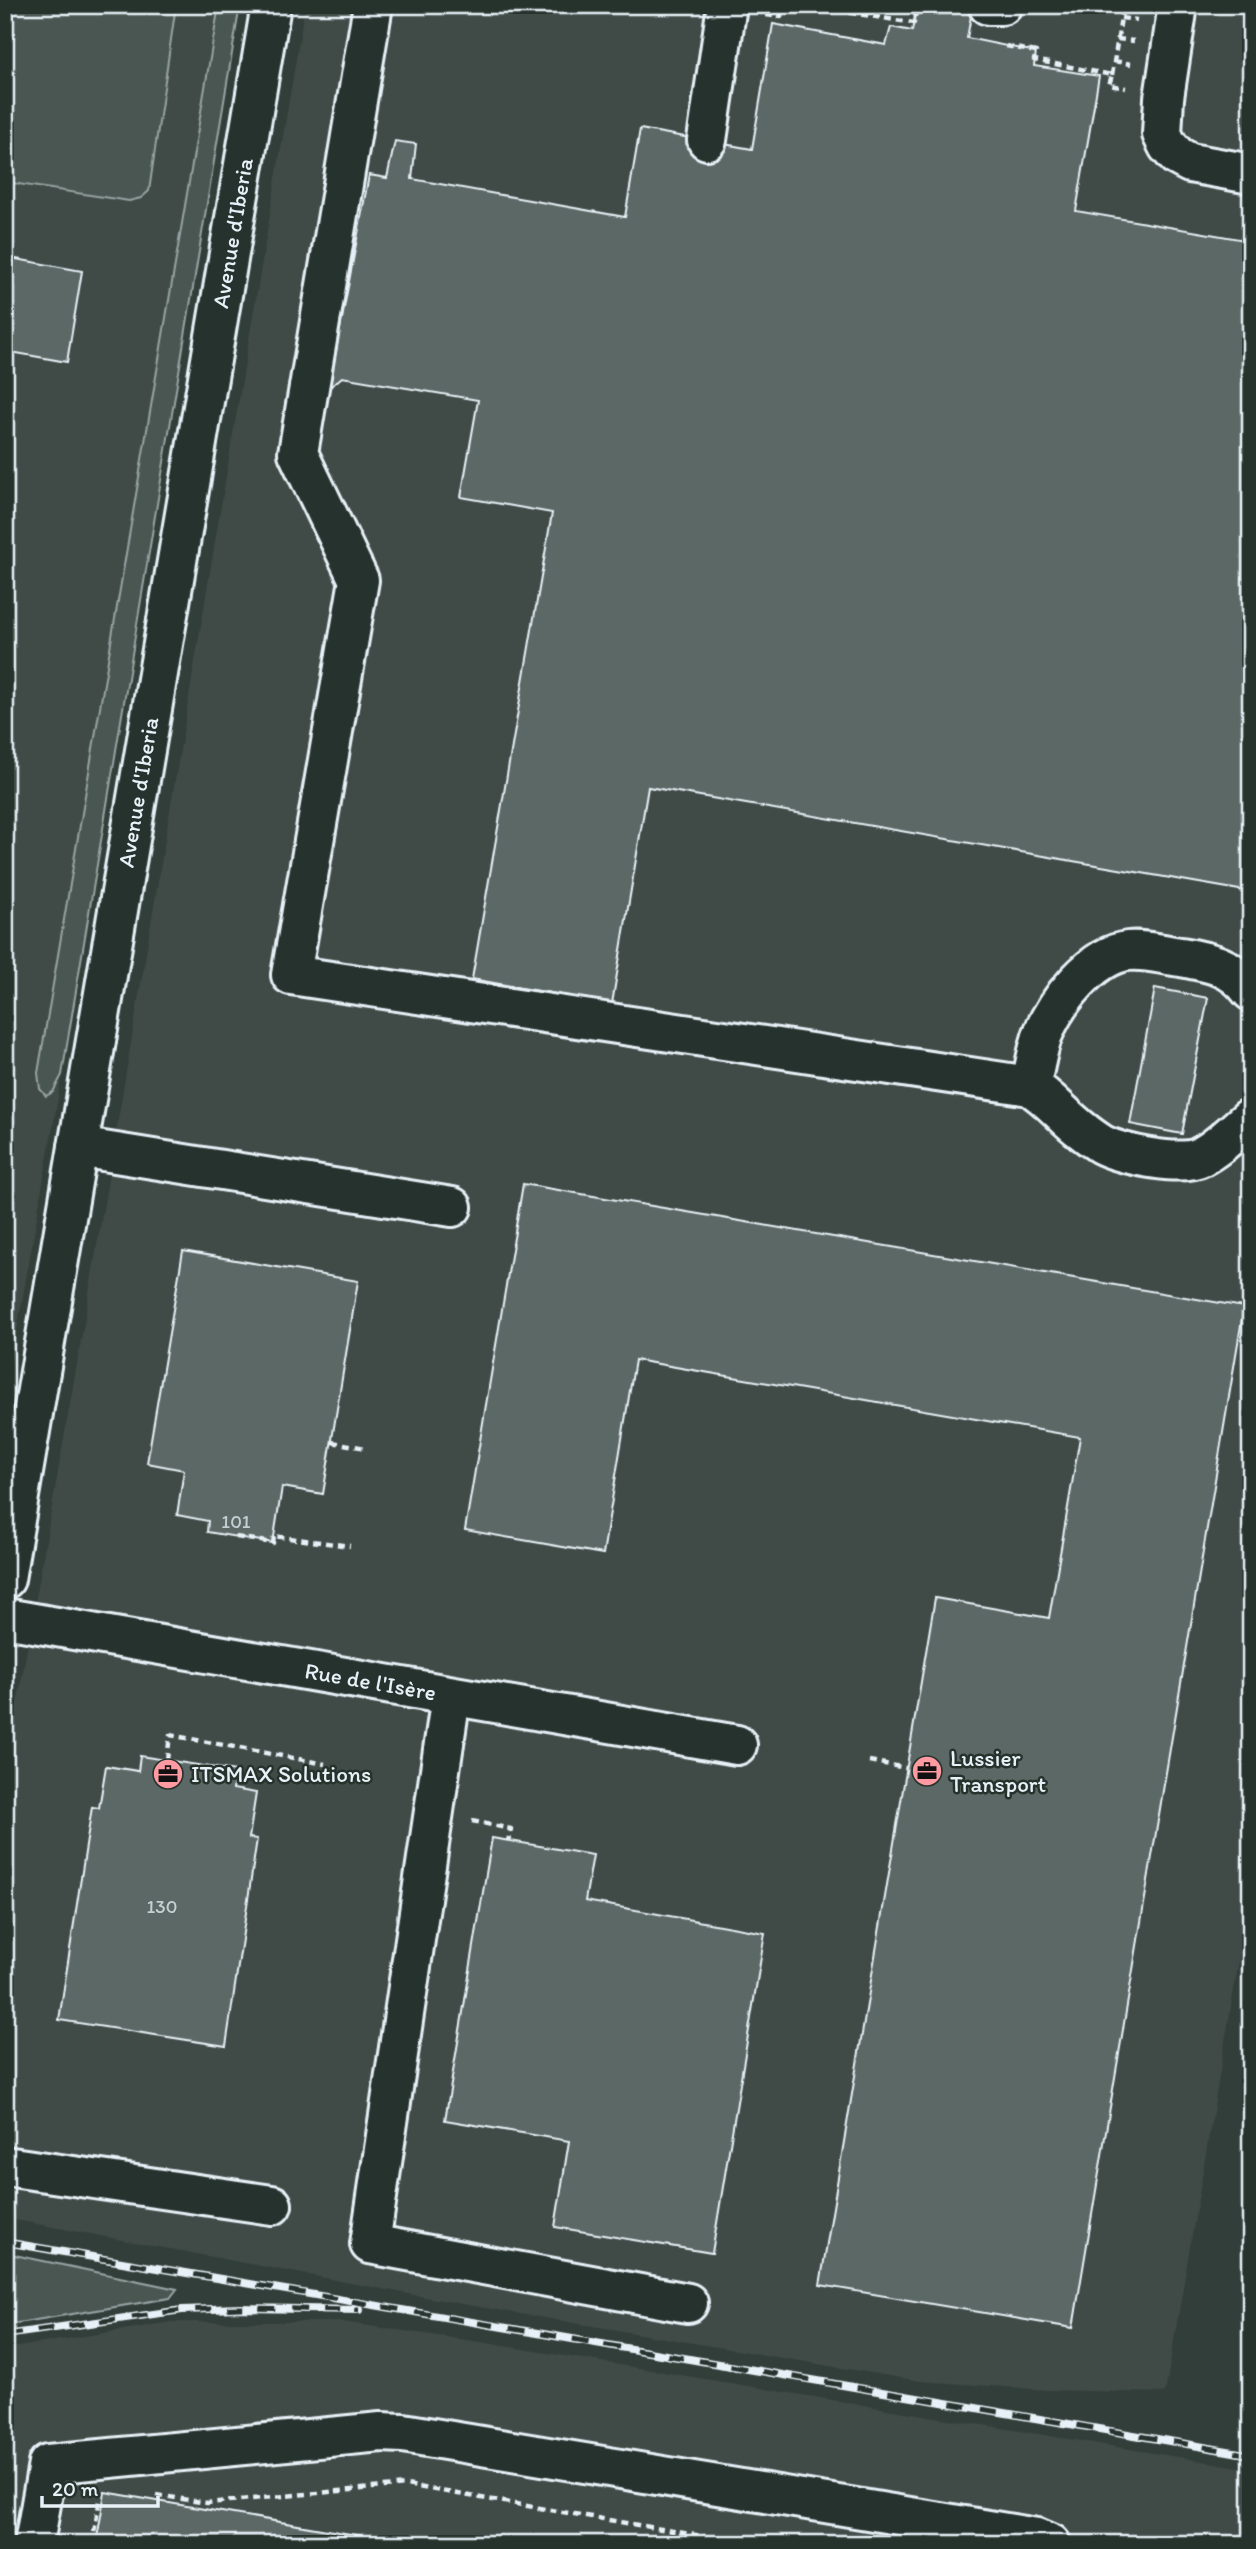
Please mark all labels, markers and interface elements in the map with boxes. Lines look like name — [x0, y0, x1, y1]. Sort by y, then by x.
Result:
street label: Avenue d'Iberia — [206, 156, 259, 310]
street label: Avenue d'Iberia — [112, 715, 164, 869]
house number: 101 — [221, 1510, 251, 1533]
street label: Rue de l'Isère — [303, 1656, 438, 1707]
place label: Lussier Transport — [950, 1744, 1046, 1798]
office icon: Lussier Transport — [910, 1754, 944, 1788]
office icon: ITSMAX Solutions — [151, 1757, 185, 1791]
place label: ITSMAX Solutions — [191, 1760, 371, 1788]
house number: 130 — [147, 1895, 177, 1918]
scale bar — [42, 2465, 158, 2509]
text: 20 m — [52, 2476, 99, 2501]

